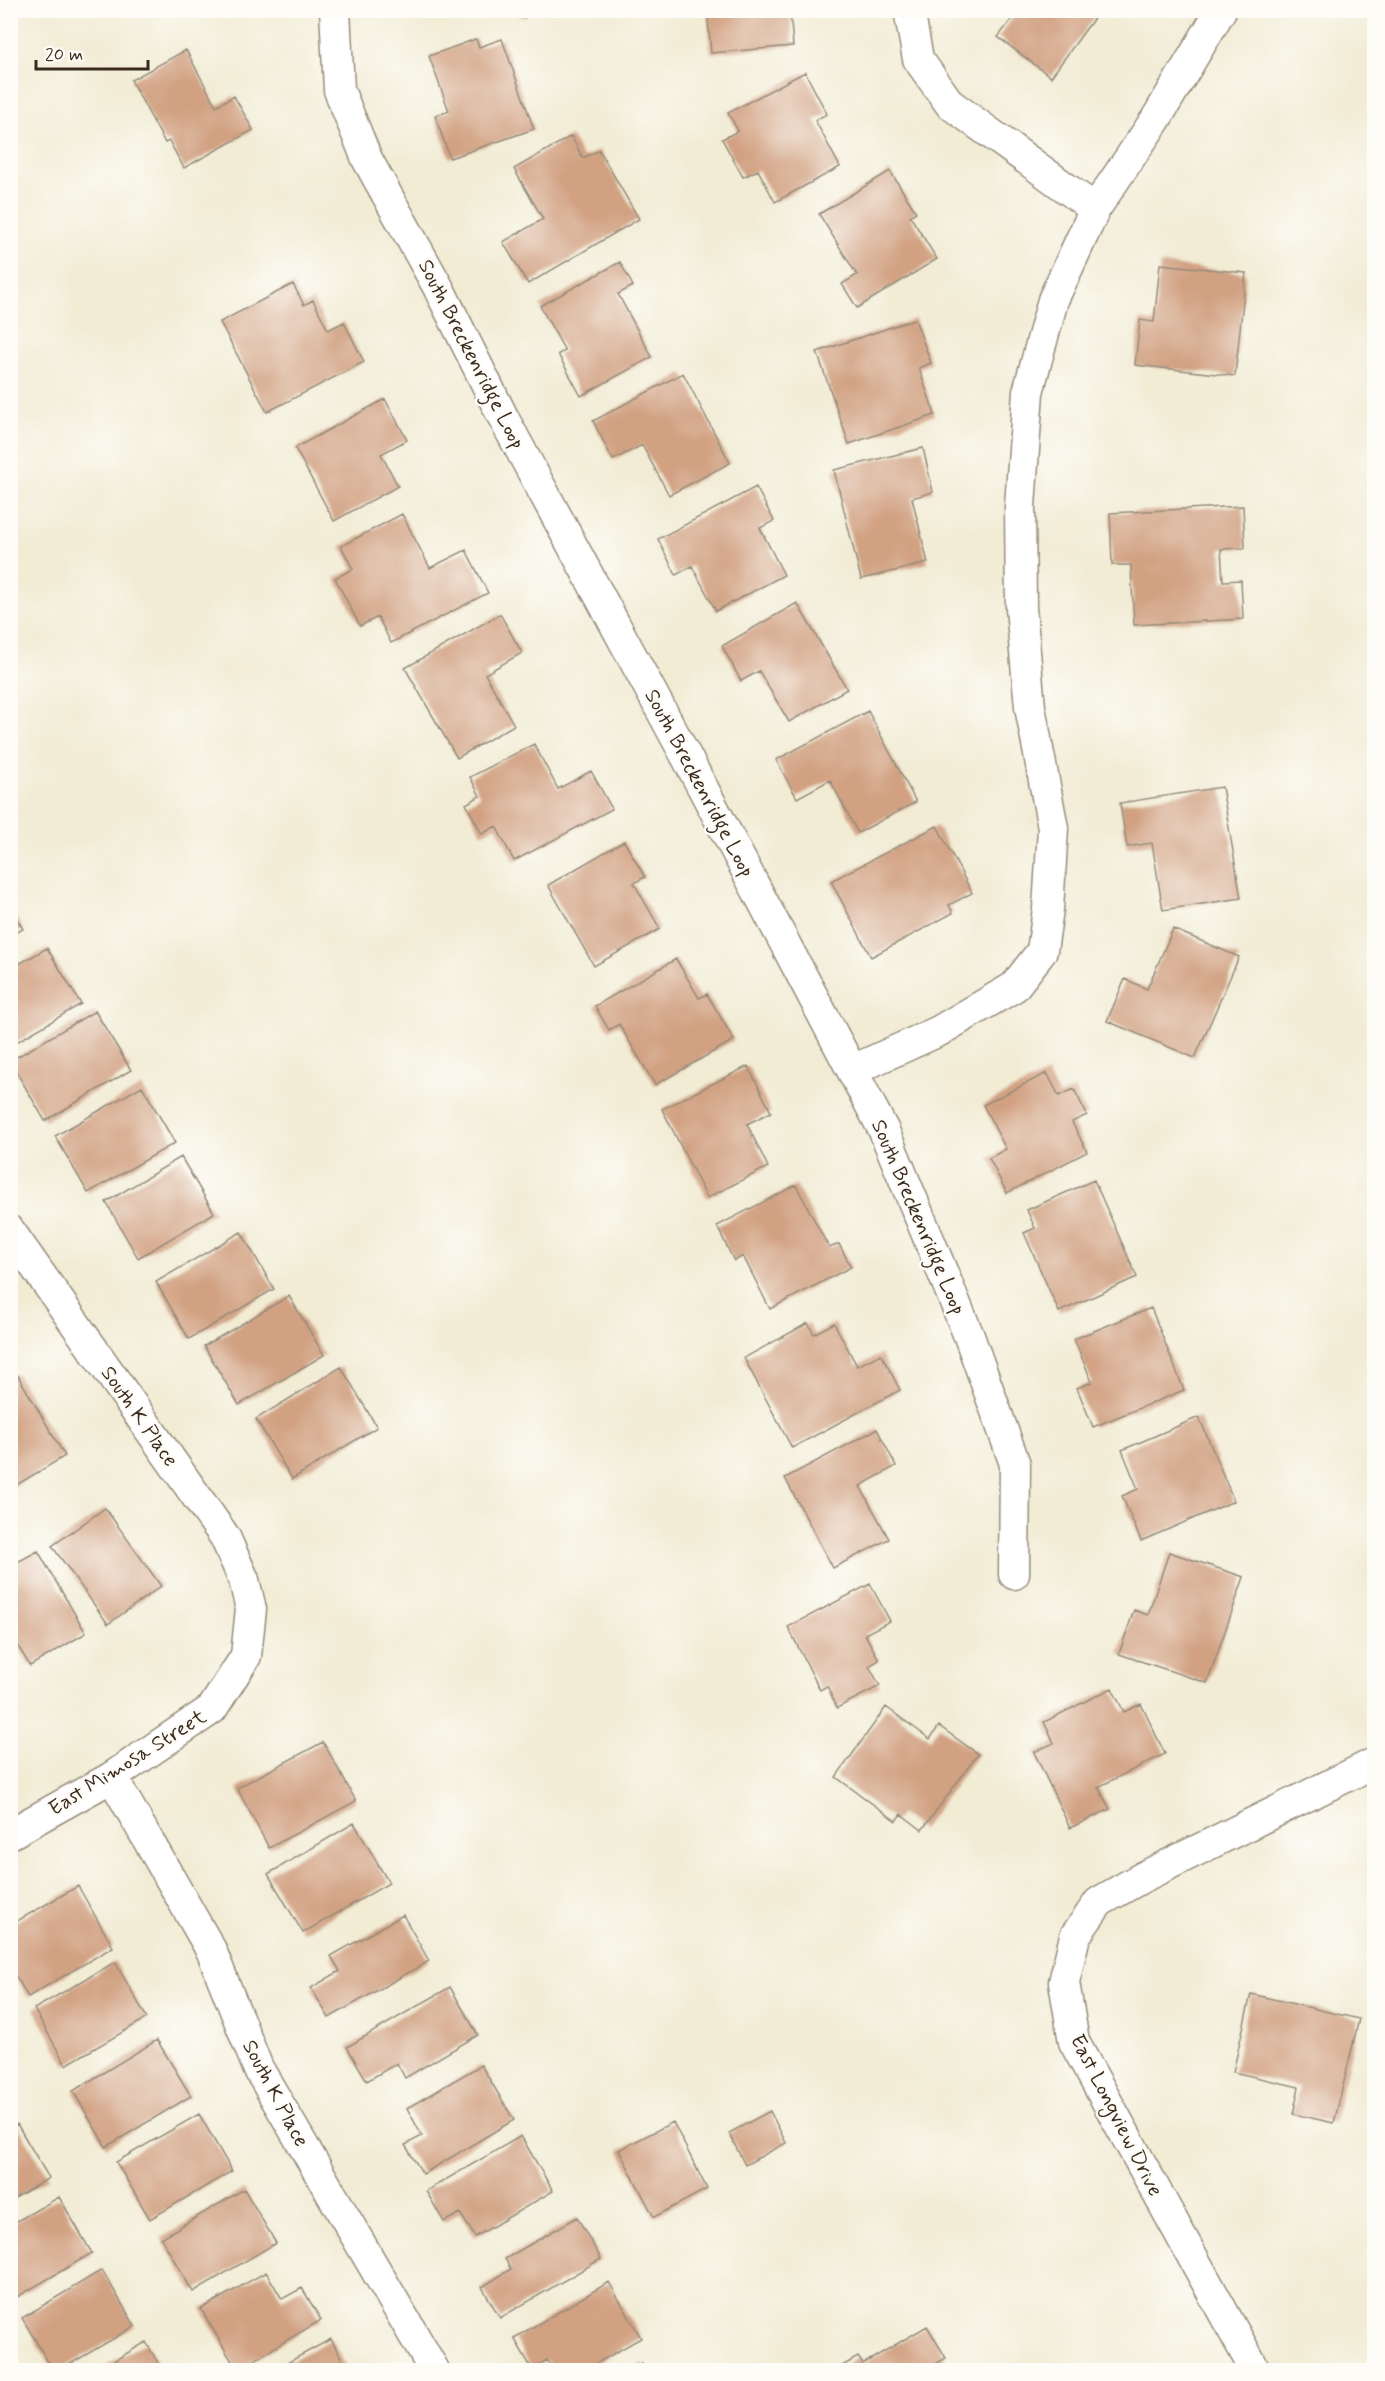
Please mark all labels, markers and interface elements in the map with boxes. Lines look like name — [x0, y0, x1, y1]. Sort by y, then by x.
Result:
scale bar — [36, 33, 148, 71]
text: 20 m — [45, 43, 83, 67]
street label: South Breckenridge Loop — [409, 255, 531, 455]
street label: South Breckenridge Loop — [636, 684, 761, 884]
street label: South Breckenridge Loop — [862, 1115, 972, 1320]
street label: South K Place — [94, 1360, 184, 1473]
street label: East Mimosa Street — [43, 1703, 212, 1823]
street label: East Longview Drive — [1062, 2030, 1169, 2202]
street label: South K Place — [235, 2035, 315, 2152]

